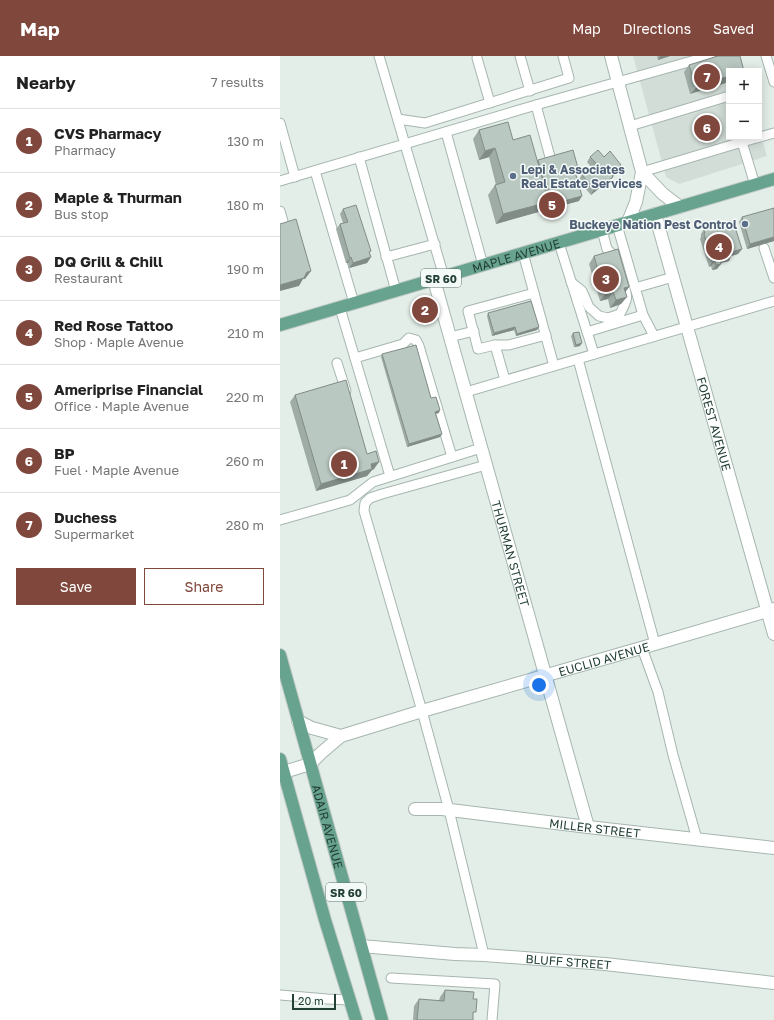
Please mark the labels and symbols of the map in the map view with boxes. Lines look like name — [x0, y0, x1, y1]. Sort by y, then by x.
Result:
pin: 7 — [694, 62, 720, 92]
pin: 6 — [694, 113, 720, 143]
place label: Lepi & Associates Real Estate Services — [521, 162, 643, 191]
marker: Lepi & Associates Real Estate Services — [508, 171, 518, 181]
pin: 5 — [539, 190, 565, 220]
place label: Buckeye Nation Pest Control — [569, 217, 737, 232]
marker: Buckeye Nation Pest Control — [740, 219, 750, 229]
pin: 4 — [706, 232, 732, 262]
street label: MAPLE AVENUE — [470, 235, 562, 275]
pin: 3 — [593, 264, 619, 294]
road number: SR 60 — [421, 269, 461, 287]
pin: 2 — [412, 295, 438, 325]
street label: FOREST AVENUE — [694, 375, 735, 472]
pin: 1 — [331, 449, 357, 479]
street label: THURMAN STREET — [489, 499, 533, 609]
street label: EUCLID AVENUE — [557, 639, 651, 679]
your location — [529, 675, 549, 695]
street label: ADAIR AVENUE — [309, 783, 347, 870]
street label: MILLER STREET — [548, 815, 642, 840]
road number: SR 60 — [326, 883, 366, 901]
street label: BLUFF STREET — [525, 951, 613, 972]
scale bar — [292, 992, 336, 1011]

